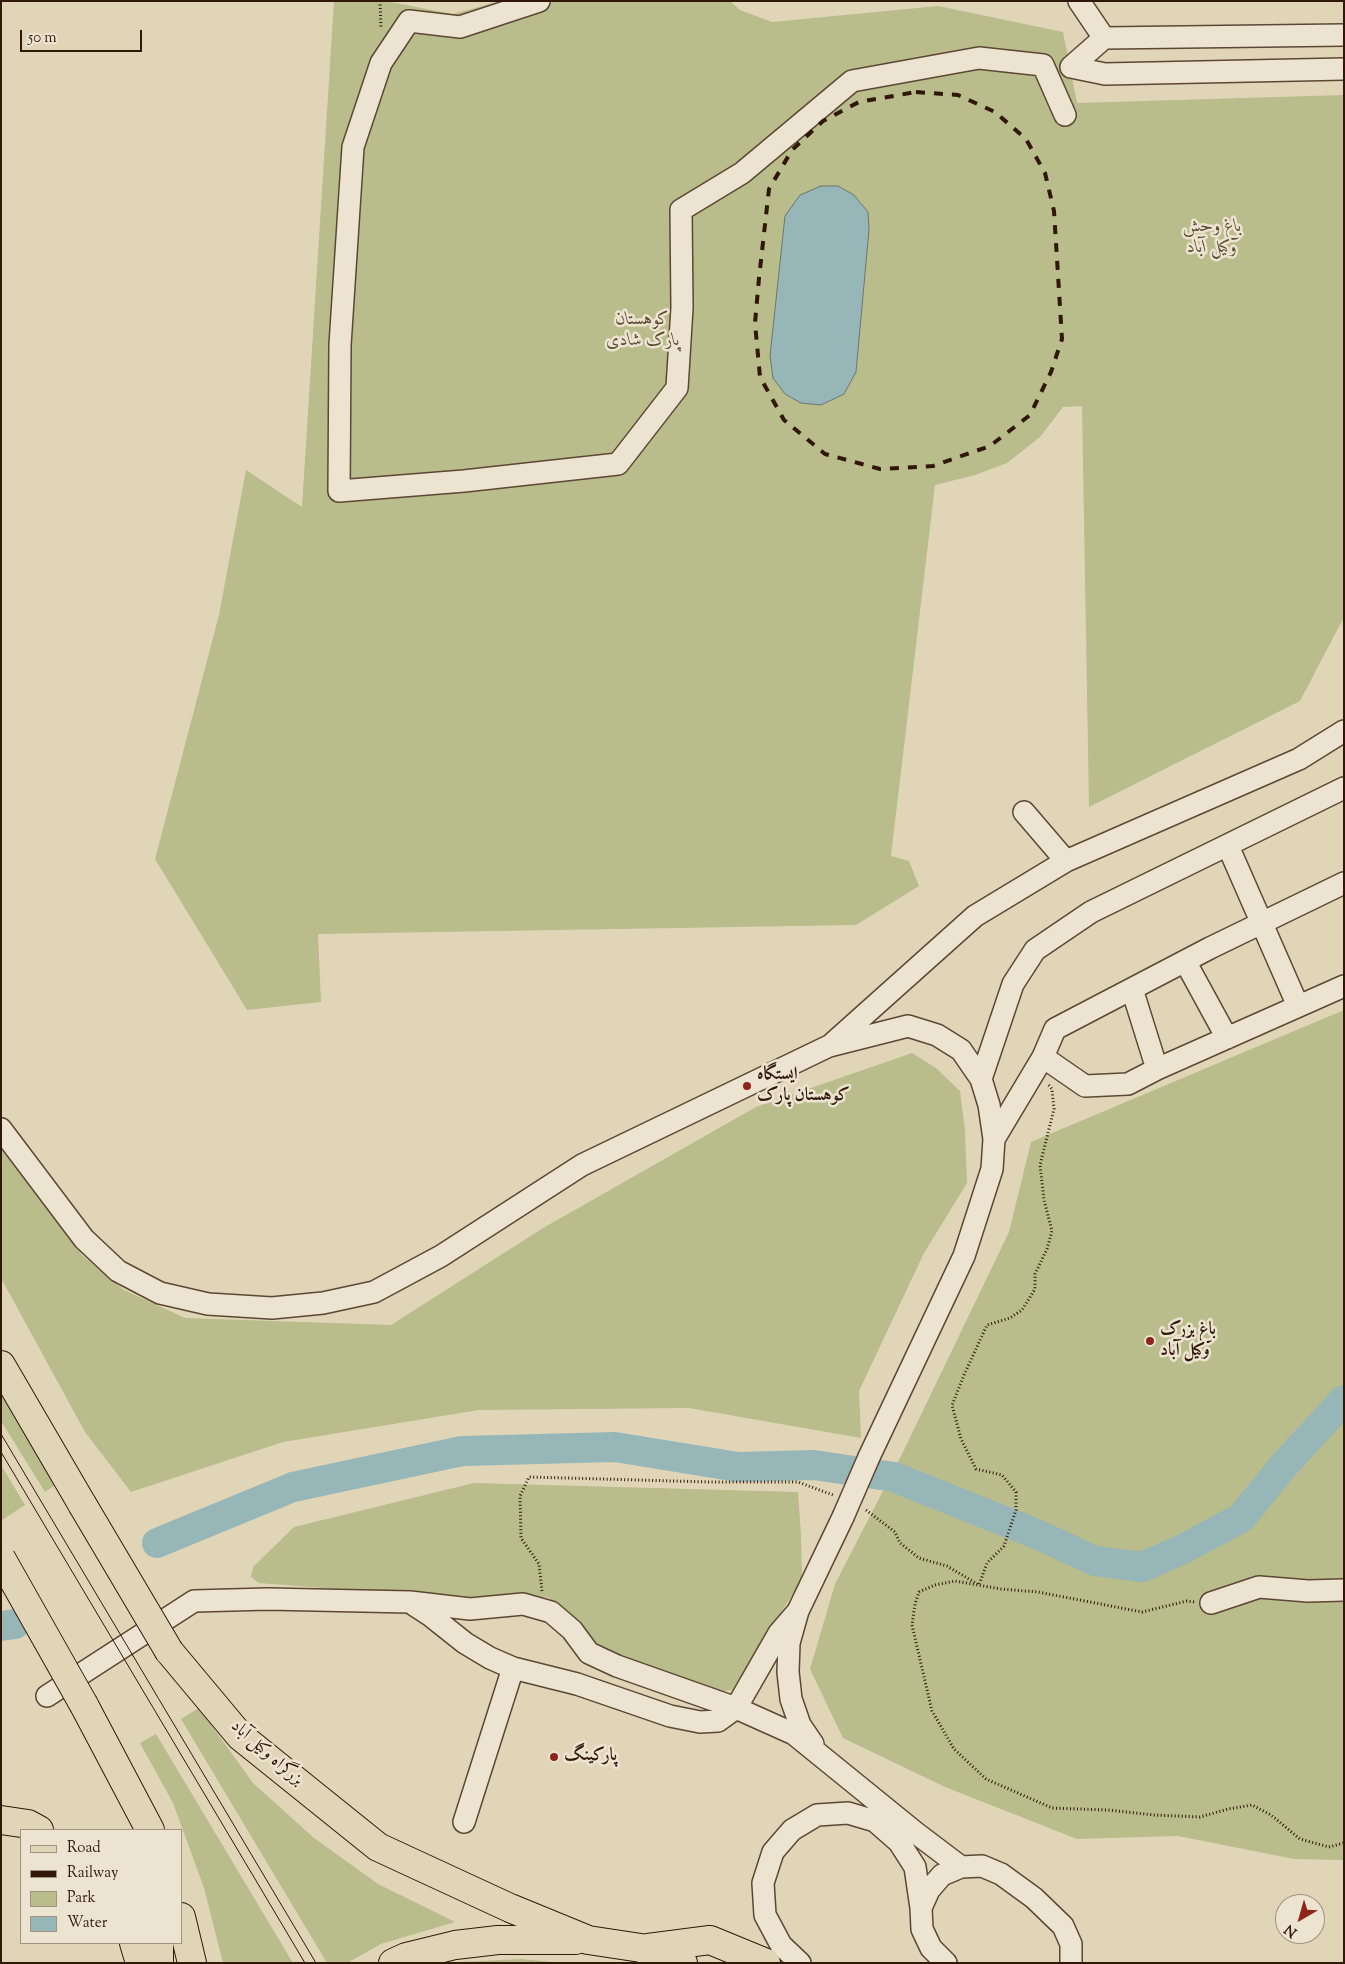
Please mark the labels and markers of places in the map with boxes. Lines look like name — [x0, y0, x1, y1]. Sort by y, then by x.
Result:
place label: ایستگاه کوهستان پارک — [757, 1065, 850, 1108]
marker: ایستگاه کوهستان پارک — [741, 1080, 753, 1092]
place label: باغ بزرک وکیل آباد — [1160, 1320, 1216, 1362]
marker: باغ بزرک وکیل آباد — [1144, 1335, 1156, 1347]
place label: پارکینگ — [564, 1746, 617, 1768]
marker: پارکینگ — [548, 1751, 560, 1763]

